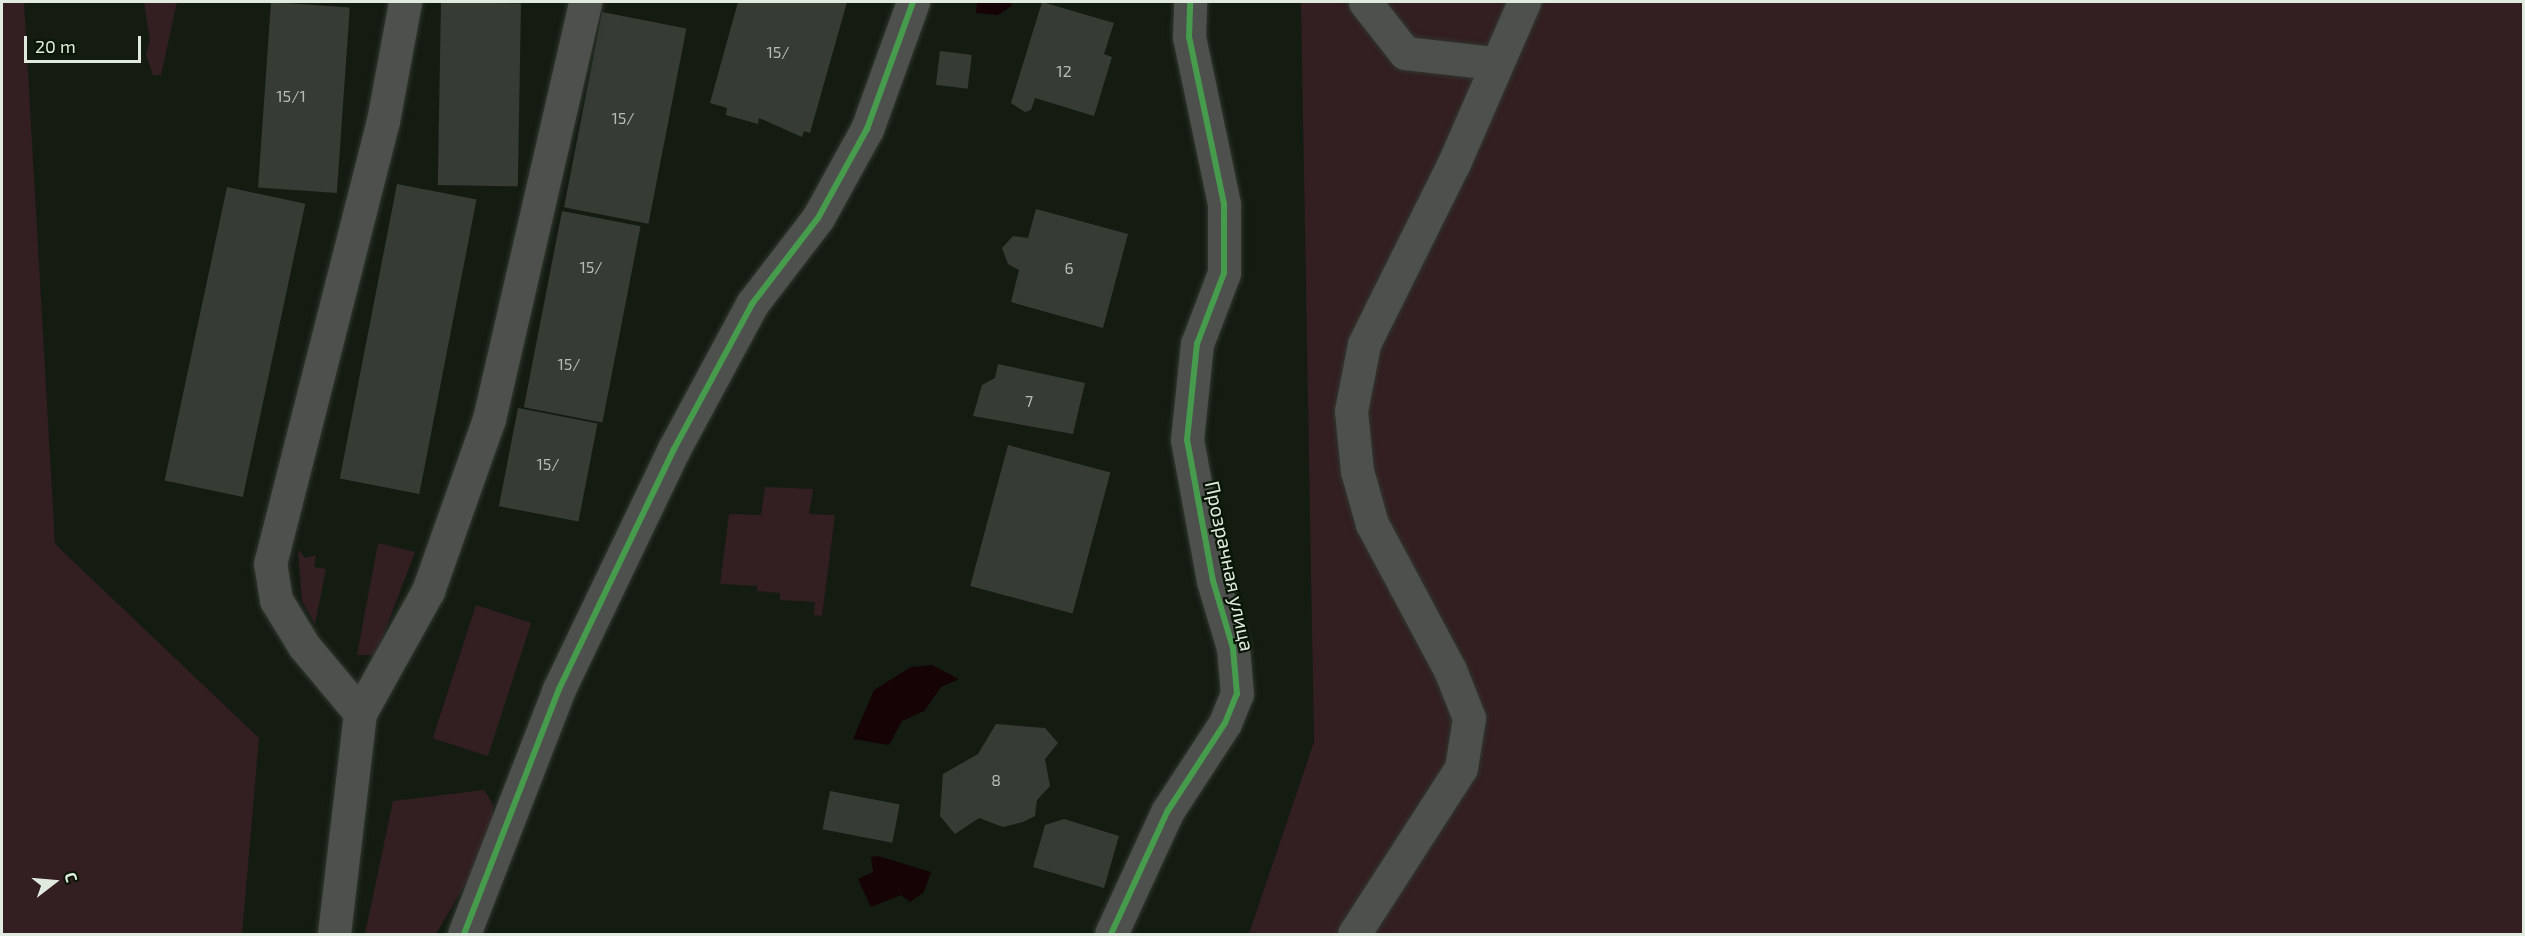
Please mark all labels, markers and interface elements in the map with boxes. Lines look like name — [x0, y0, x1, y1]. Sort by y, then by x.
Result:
scale bar — [27, 24, 144, 62]
text: 20 m — [35, 35, 76, 57]
house number: 15/ — [766, 42, 790, 62]
house number: 12 — [1056, 61, 1072, 81]
house number: 15/1 — [276, 86, 306, 106]
house number: 15/ — [611, 108, 635, 128]
house number: 15/ — [579, 257, 603, 277]
house number: 6 — [1064, 258, 1074, 278]
house number: 15/ — [557, 354, 581, 374]
house number: 7 — [1025, 391, 1033, 411]
house number: 15/ — [536, 454, 560, 474]
street label: Прозрачная улица — [1200, 479, 1260, 653]
house number: 8 — [991, 770, 1001, 790]
north arrow — [24, 852, 84, 912]
text: С — [61, 870, 82, 884]

